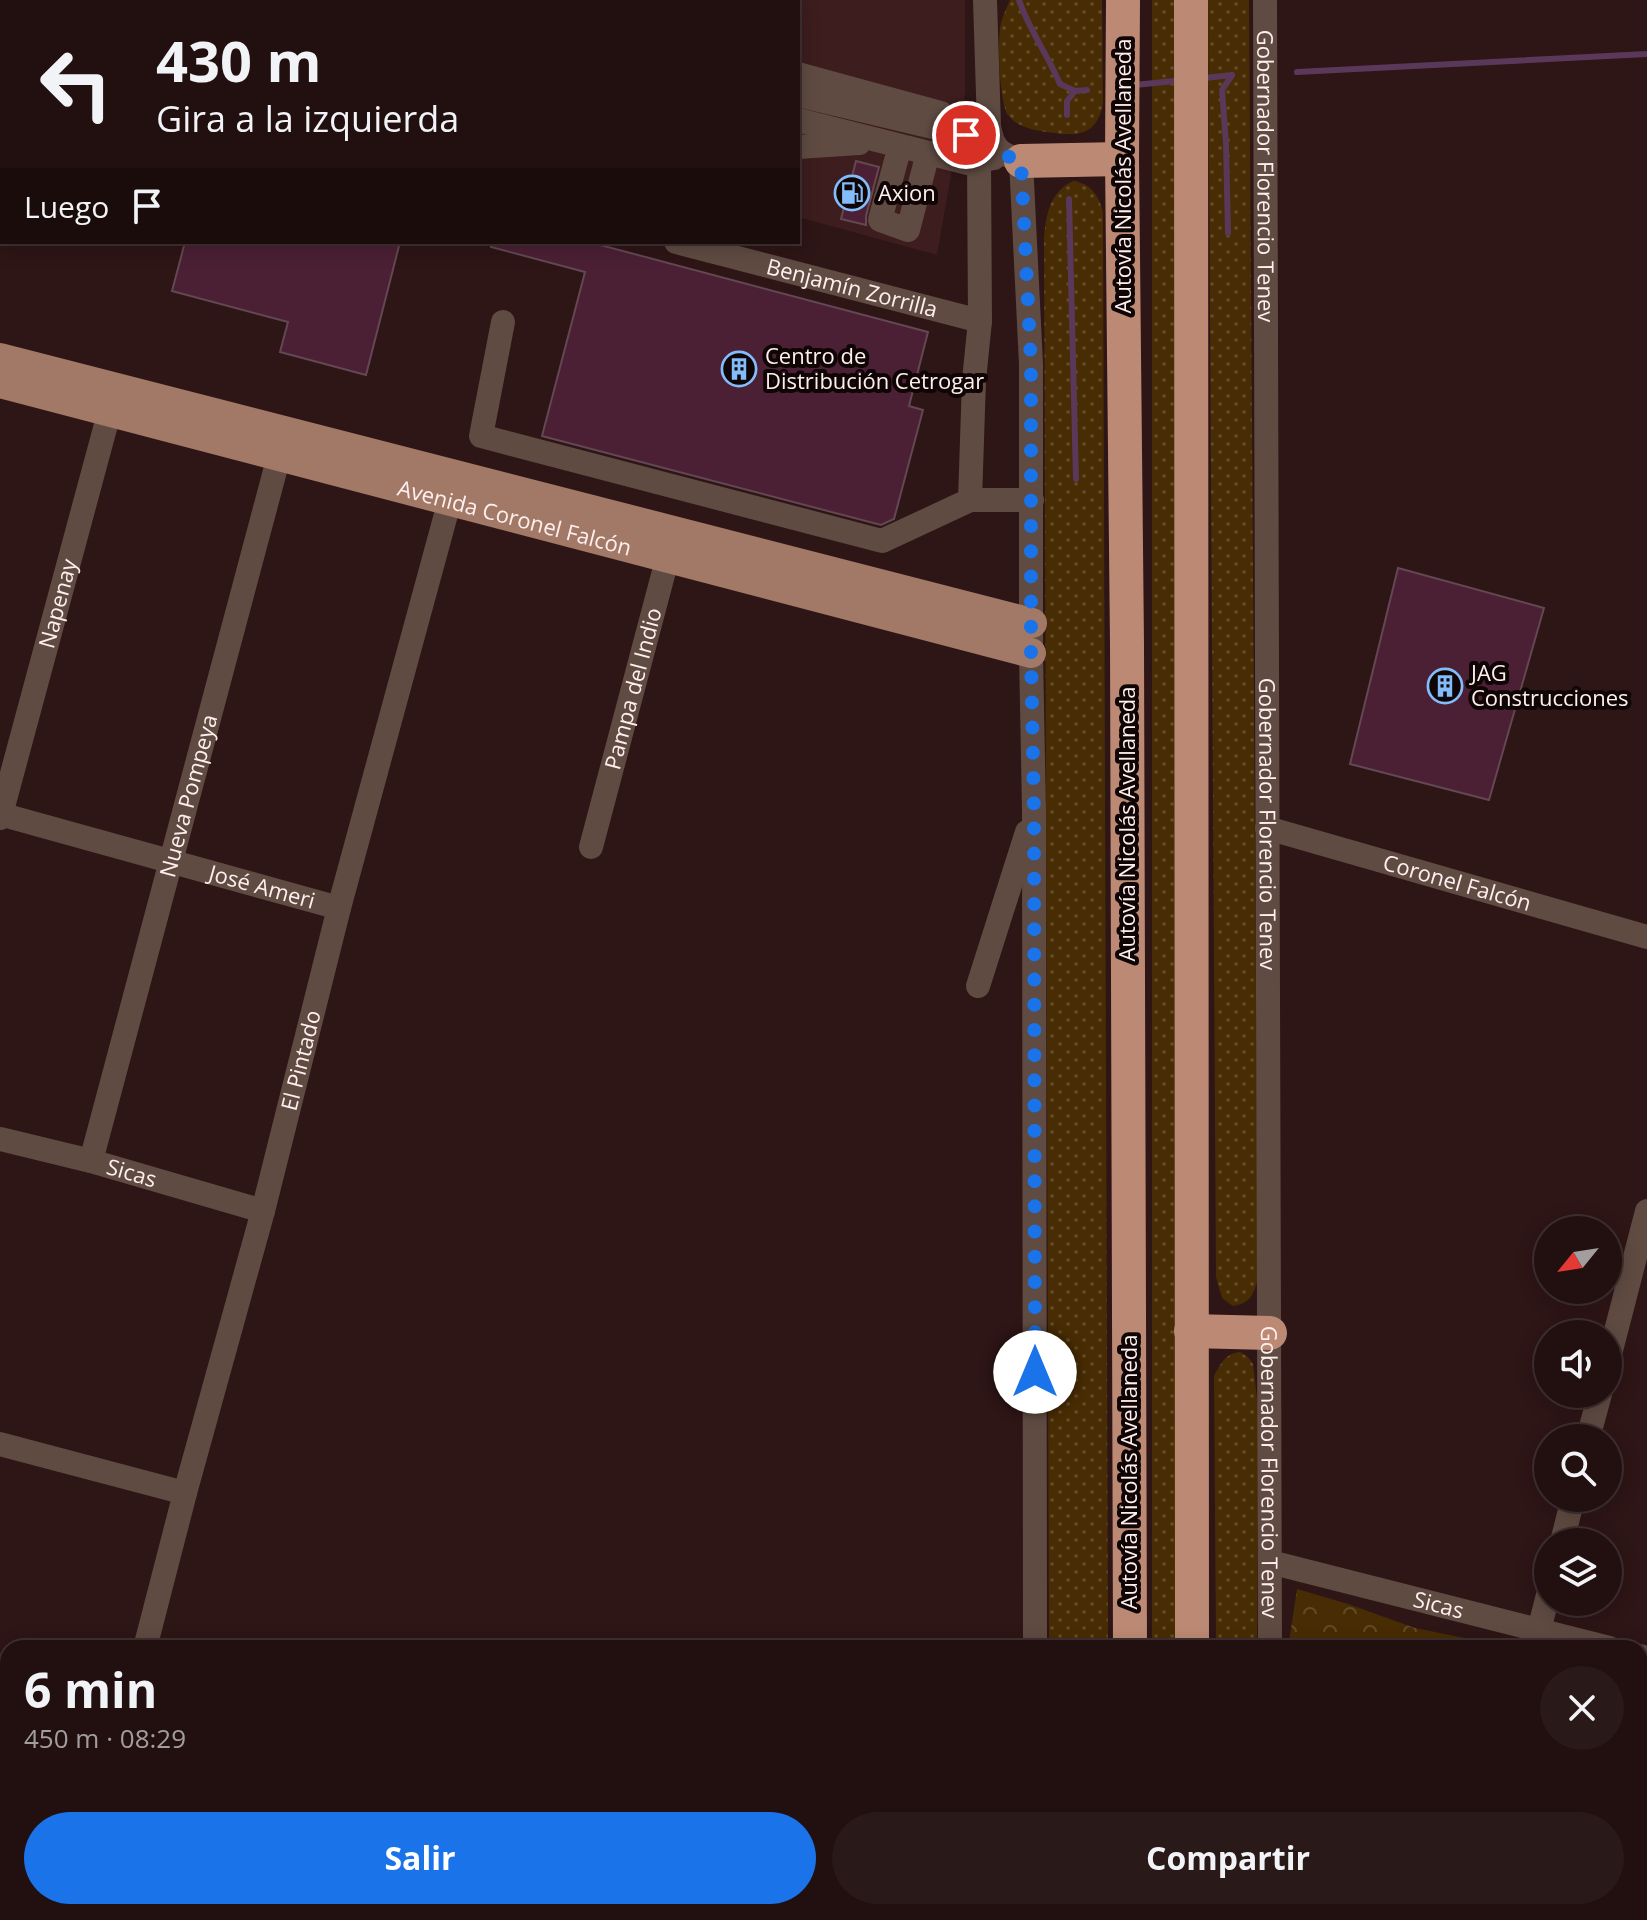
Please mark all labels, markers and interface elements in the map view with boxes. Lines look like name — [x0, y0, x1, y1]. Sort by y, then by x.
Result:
text: 430 m — [156, 22, 322, 98]
street label: Gobernador Florencio Tenev — [1251, 30, 1282, 322]
icon: left — [24, 32, 128, 136]
street label: Autovía Nicolás Avellaneda — [1107, 39, 1137, 313]
text: Gira a la izquierda — [156, 94, 459, 143]
pin — [932, 101, 1000, 169]
icon: arrive — [944, 113, 988, 157]
fuel station icon: Axion — [833, 174, 871, 212]
place label: Axion — [878, 177, 936, 207]
icon: arrive — [125, 184, 169, 228]
text: Luego — [24, 186, 109, 227]
street label: Benjamín Zorrilla — [764, 250, 941, 323]
place label: Centro de Distribución Cetrogar — [765, 340, 984, 395]
building icon: Centro de Distribución Cetrogar — [720, 350, 758, 388]
street label: Avenida Coronel Falcón — [395, 472, 635, 562]
street label: Napenay — [30, 554, 83, 651]
street label: Pampa del Indio — [596, 604, 668, 772]
place label: JAG Construcciones — [1469, 657, 1629, 712]
building icon: JAG Construcciones — [1426, 667, 1464, 705]
street label: Gobernador Florencio Tenev — [1253, 678, 1284, 970]
street label: Autovía Nicolás Avellaneda — [1111, 687, 1141, 961]
street label: Nueva Pompeya — [151, 711, 223, 880]
street label: Coronel Falcón — [1380, 846, 1535, 917]
street label: José Ameri — [204, 856, 319, 915]
street label: El Pintado — [273, 1007, 327, 1113]
street label: Sicas — [103, 1150, 161, 1193]
north arrow — [1534, 1216, 1622, 1304]
map controls — [1534, 1216, 1622, 1616]
button: sound — [1534, 1320, 1622, 1408]
street label: Gobernador Florencio Tenev — [1255, 1326, 1286, 1618]
position arrow — [993, 1330, 1077, 1414]
street label: Autovía Nicolás Avellaneda — [1113, 1335, 1143, 1609]
button: search — [1534, 1424, 1622, 1512]
button: layers — [1534, 1528, 1622, 1616]
street label: Sicas — [1411, 1583, 1467, 1625]
text: 6 min — [24, 1657, 157, 1722]
button: close — [1540, 1666, 1624, 1750]
text: 450 m · 08:29 — [24, 1720, 186, 1756]
button: Salir — [24, 1812, 816, 1904]
button: Compartir — [832, 1812, 1624, 1904]

